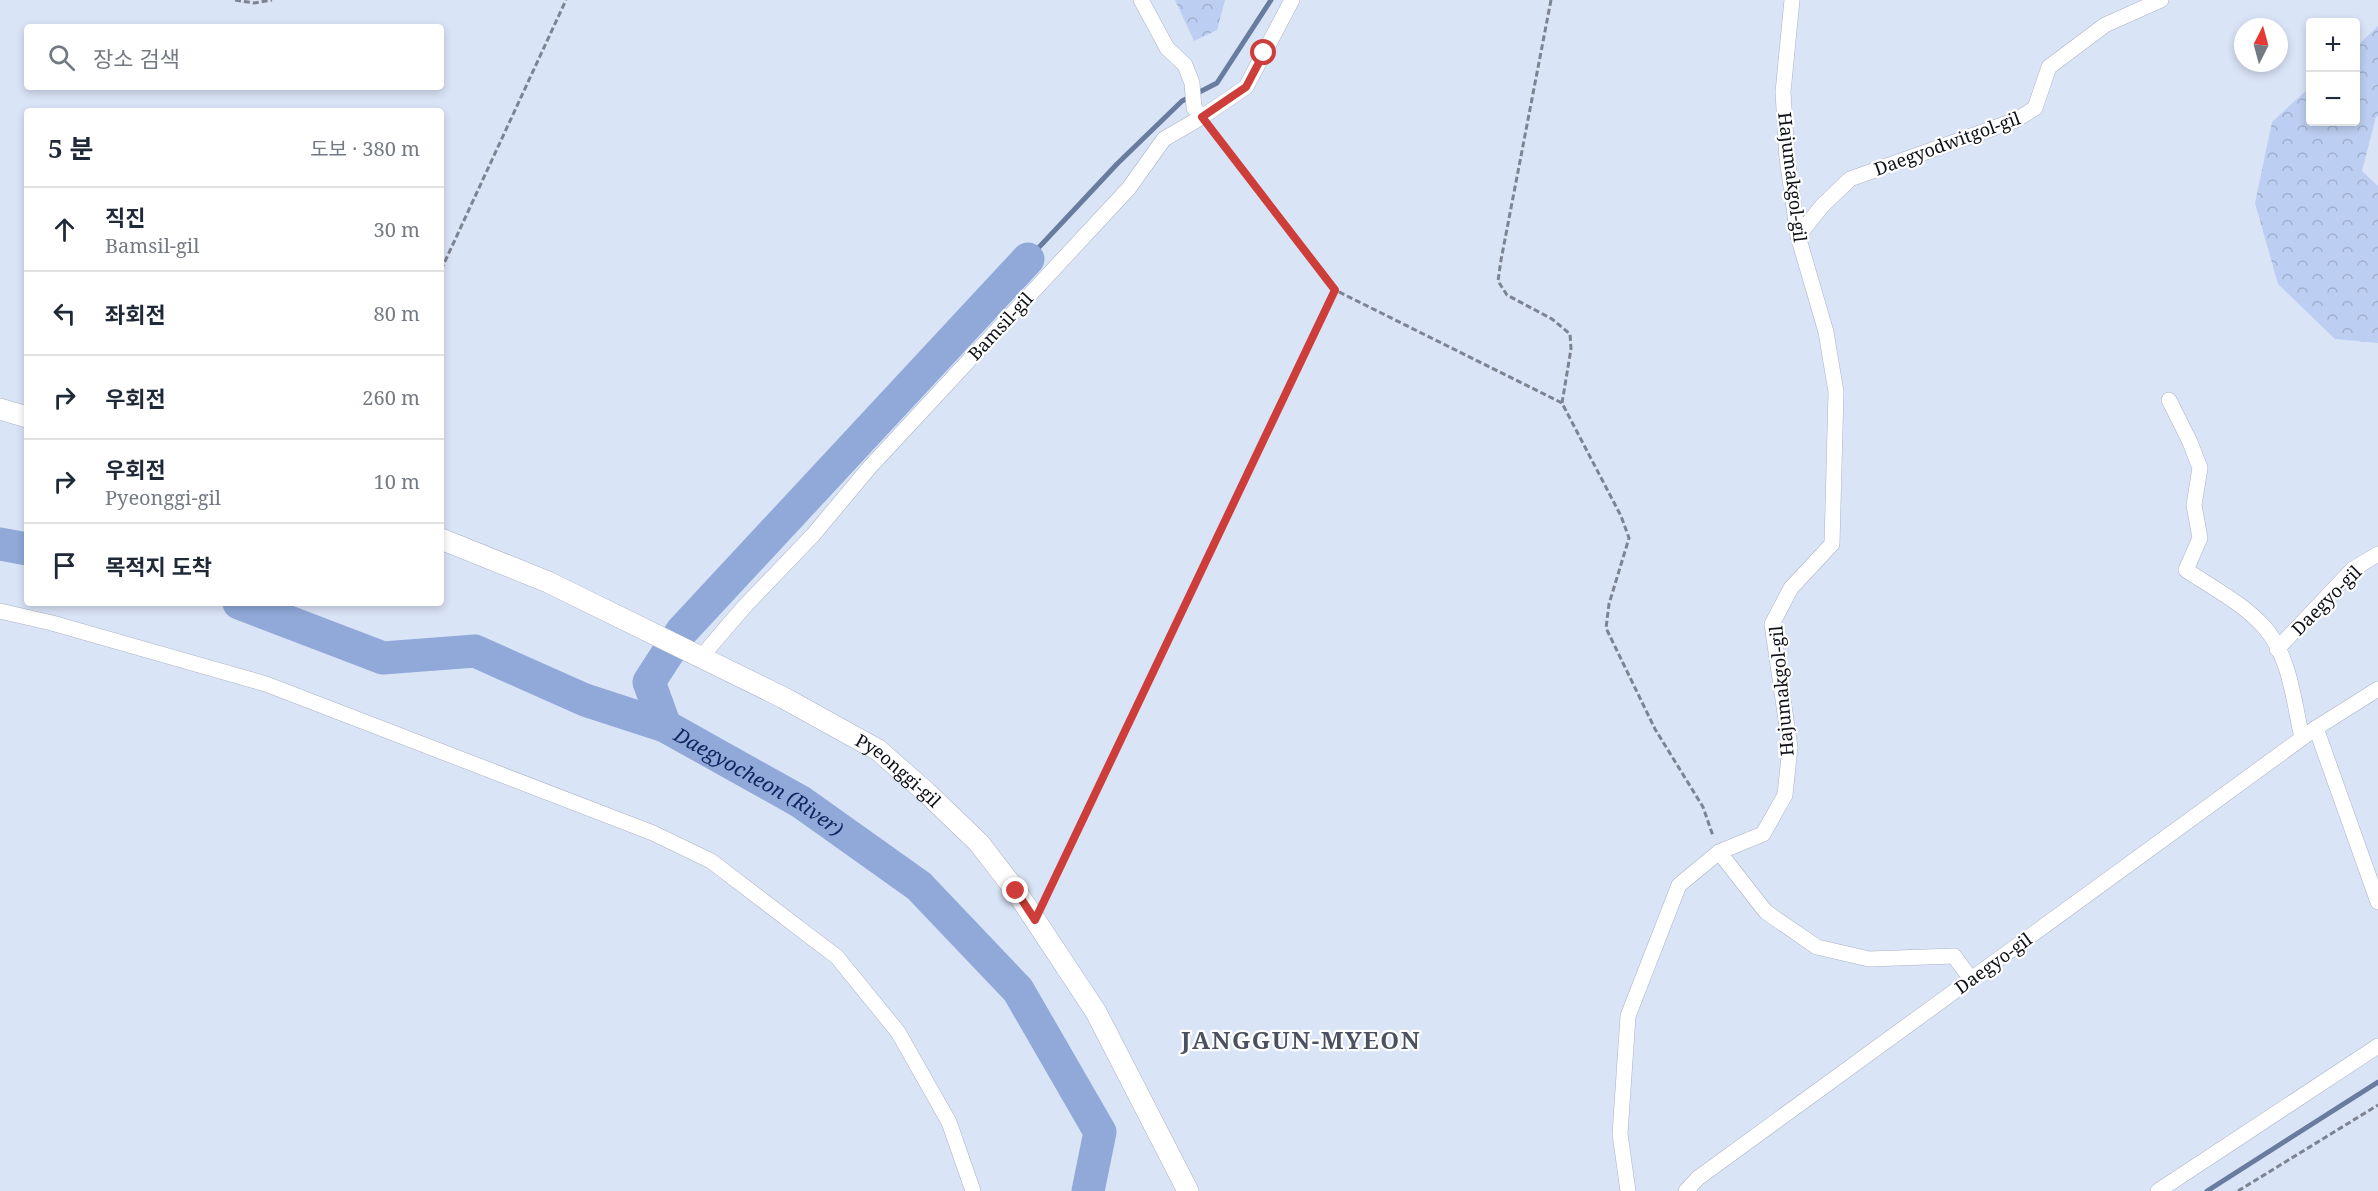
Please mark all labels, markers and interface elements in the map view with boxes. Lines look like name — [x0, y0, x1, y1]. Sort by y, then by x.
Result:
north arrow — [2234, 18, 2288, 72]
map controls — [2306, 18, 2360, 126]
button: + — [2306, 18, 2360, 72]
search box — [24, 24, 444, 90]
route start — [1250, 39, 1276, 65]
icon: search — [45, 41, 78, 74]
text: 장소 검색 — [93, 43, 180, 73]
button: − — [2306, 72, 2360, 126]
street label: Daegyodwitgol-gil — [1871, 105, 2024, 181]
street label: Hajumakgol-gil — [1773, 111, 1813, 244]
text: 5 분 — [48, 130, 93, 166]
text: 도보 · 380 m — [310, 135, 420, 162]
text: 직진 — [105, 202, 145, 232]
icon: ahead — [48, 213, 81, 246]
text: 30 m — [374, 216, 420, 243]
text: Bamsil-gil — [105, 232, 199, 259]
street label: Bamsil-gil — [962, 286, 1038, 365]
icon: left — [48, 297, 81, 330]
text: 좌회전 — [105, 299, 166, 329]
text: 80 m — [374, 300, 420, 327]
icon: right — [48, 381, 81, 414]
text: 우회전 — [105, 383, 166, 413]
text: 260 m — [362, 384, 420, 411]
text: 우회전 — [105, 454, 166, 484]
icon: right — [48, 465, 81, 498]
text: 10 m — [374, 468, 420, 495]
text: Pyeonggi-gil — [105, 484, 221, 511]
icon: arrive — [48, 549, 81, 582]
text: 목적지 도착 — [105, 551, 212, 581]
street label: Daegyo-gil — [2286, 560, 2366, 640]
street label: Hajumakgol-gil — [1763, 624, 1799, 757]
water label: Daegyocheon (River) — [669, 720, 849, 842]
street label: Pyeonggi-gil — [851, 728, 947, 813]
route end — [1002, 877, 1028, 903]
street label: Daegyo-gil — [1950, 927, 2037, 999]
district label: JANGGUN-MYEON — [1180, 1023, 1421, 1056]

